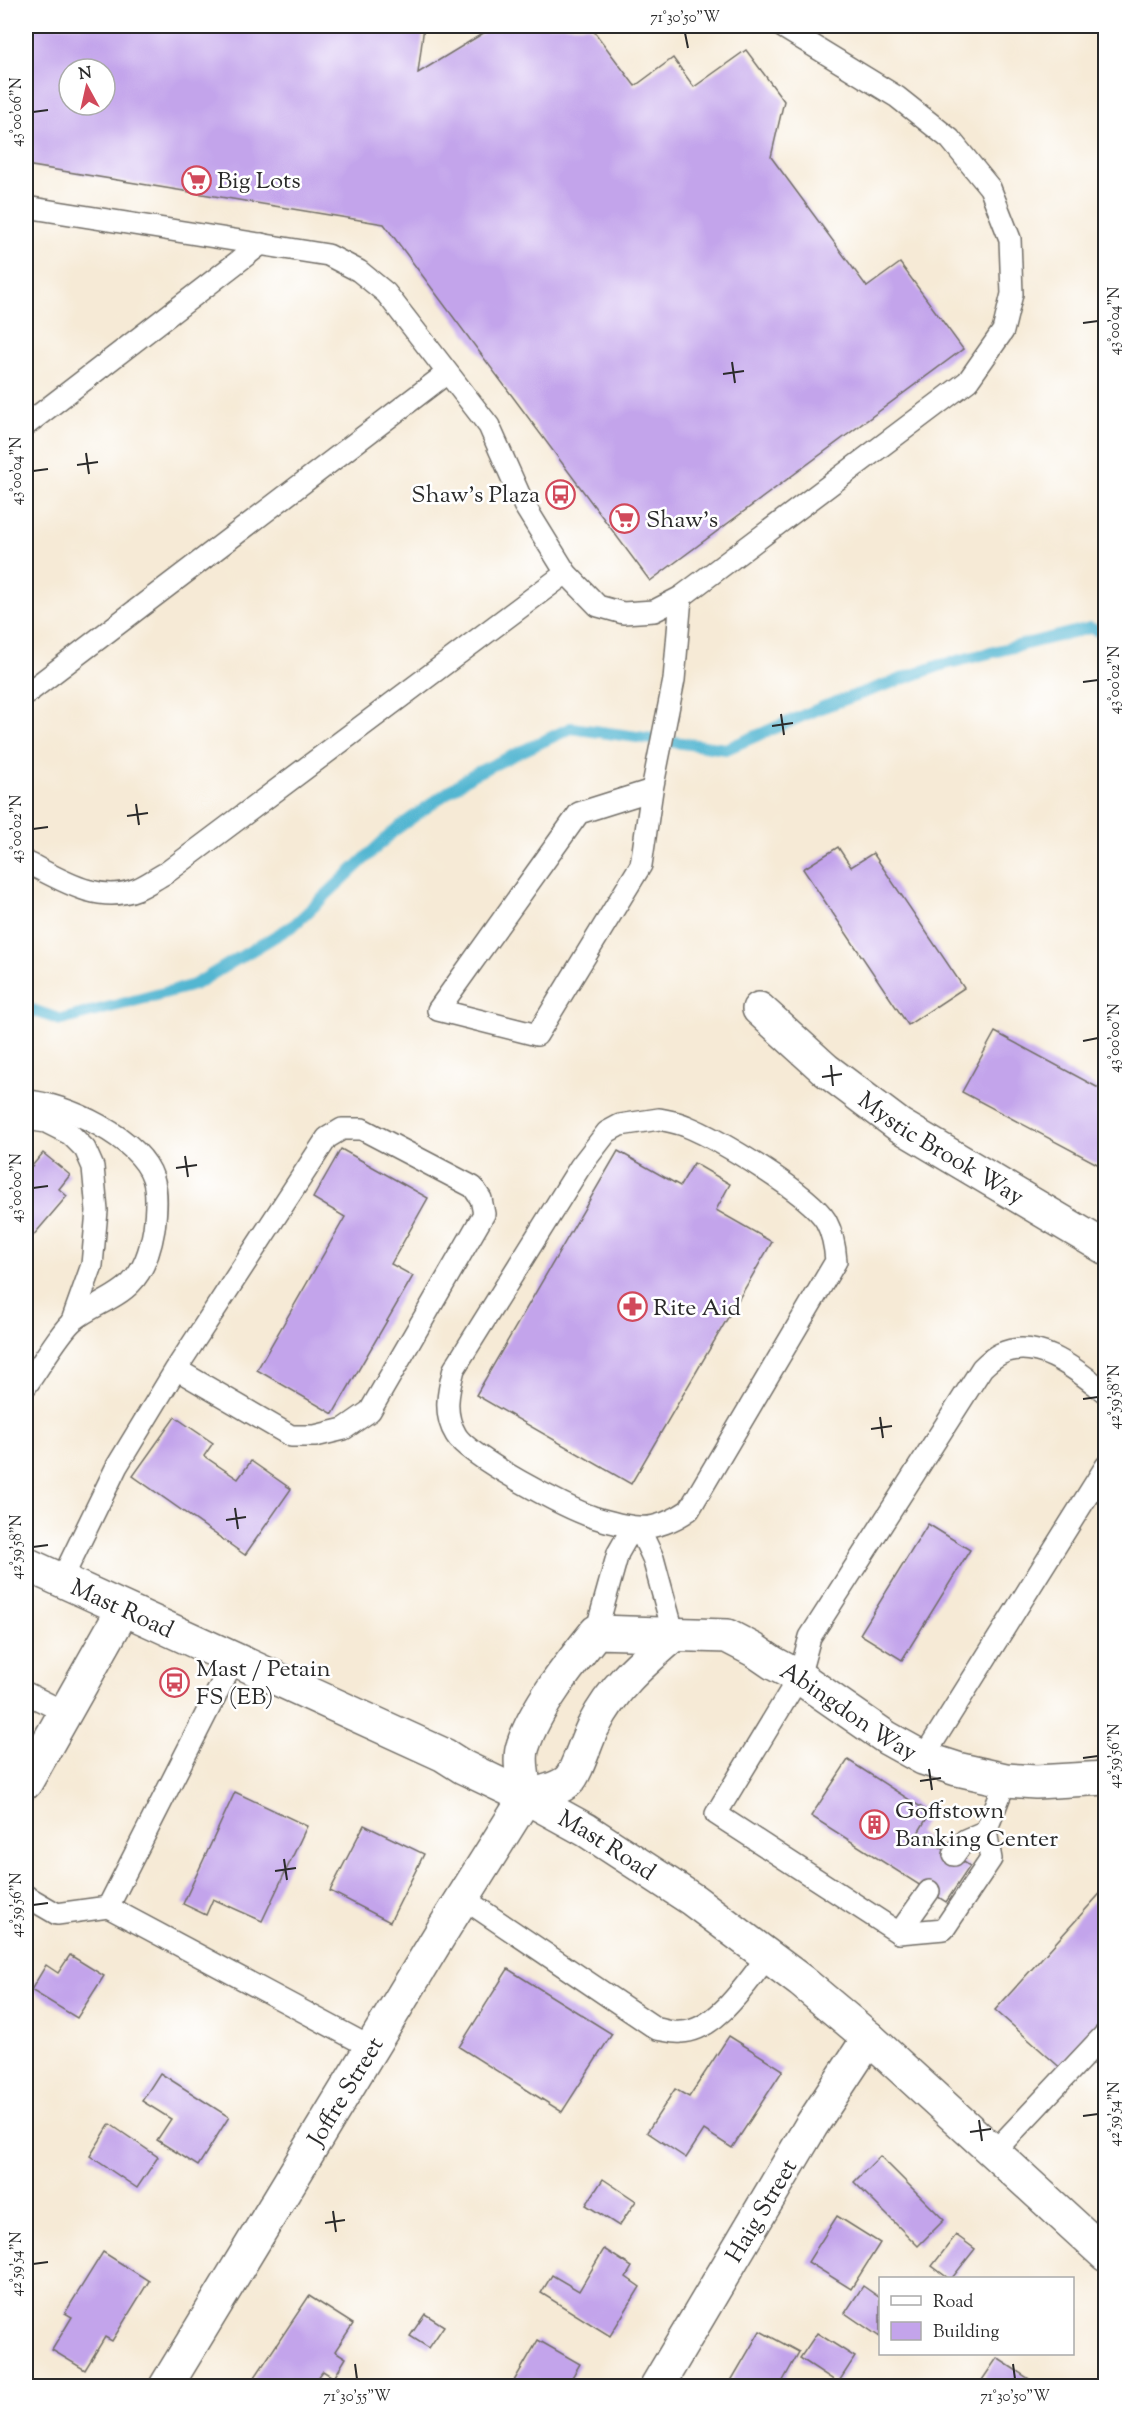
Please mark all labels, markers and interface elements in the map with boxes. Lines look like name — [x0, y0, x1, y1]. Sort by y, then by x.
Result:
text: 71°30'50"W — [650, 8, 720, 29]
north arrow — [57, 57, 117, 117]
text: N — [77, 62, 93, 87]
text: 43°00'06"N — [7, 77, 28, 147]
supermarket icon: Big Lots — [180, 164, 212, 196]
place label: Big Lots — [217, 165, 301, 199]
text: 43°00'04"N — [1105, 287, 1126, 355]
text: 43°00'04"N — [7, 437, 28, 505]
bus stop icon: Shaw's Plaza — [545, 478, 577, 510]
place label: Shaw's Plaza — [411, 479, 540, 513]
supermarket icon: Shaw's — [609, 503, 641, 535]
place label: Shaw's — [646, 504, 718, 538]
text: 43°00'02"N — [1105, 646, 1126, 714]
text: 43°00'02"N — [7, 795, 28, 863]
text: 43°00'00"N — [1105, 1003, 1126, 1073]
street label: Mystic Brook Way — [850, 1085, 1030, 1215]
text: 43°00'00"N — [7, 1153, 28, 1223]
pharmacy icon: Rite Aid — [616, 1291, 648, 1323]
place label: Rite Aid — [653, 1292, 742, 1326]
text: 42°59'58"N — [1105, 1364, 1126, 1430]
text: 42°59'58"N — [7, 1514, 28, 1580]
street label: Mast Road — [65, 1572, 179, 1648]
place label: Mast / Petain FS (EB) — [196, 1653, 331, 1715]
street label: Abingdon Way — [773, 1655, 923, 1770]
bus stop icon: Mast / Petain FS (EB) — [159, 1666, 191, 1698]
text: 42°59'56"N — [1105, 1723, 1126, 1789]
place label: Goffstown Banking Center — [895, 1795, 1058, 1857]
street label: Mast Road — [551, 1803, 662, 1890]
building icon: Goffstown Banking Center — [858, 1808, 890, 1840]
text: 42°59'56"N — [7, 1872, 28, 1938]
street label: Joffre Street — [299, 2031, 393, 2155]
text: 42°59'54"N — [1105, 2081, 1126, 2147]
street label: Haig Street — [719, 2153, 807, 2270]
text: 42°59'54"N — [7, 2231, 28, 2297]
legend — [879, 2277, 1074, 2355]
text: Road — [933, 2290, 973, 2316]
text: Building — [933, 2320, 999, 2346]
text: 71°30'55"W — [323, 2387, 391, 2408]
text: 71°30'50"W — [980, 2387, 1050, 2408]

